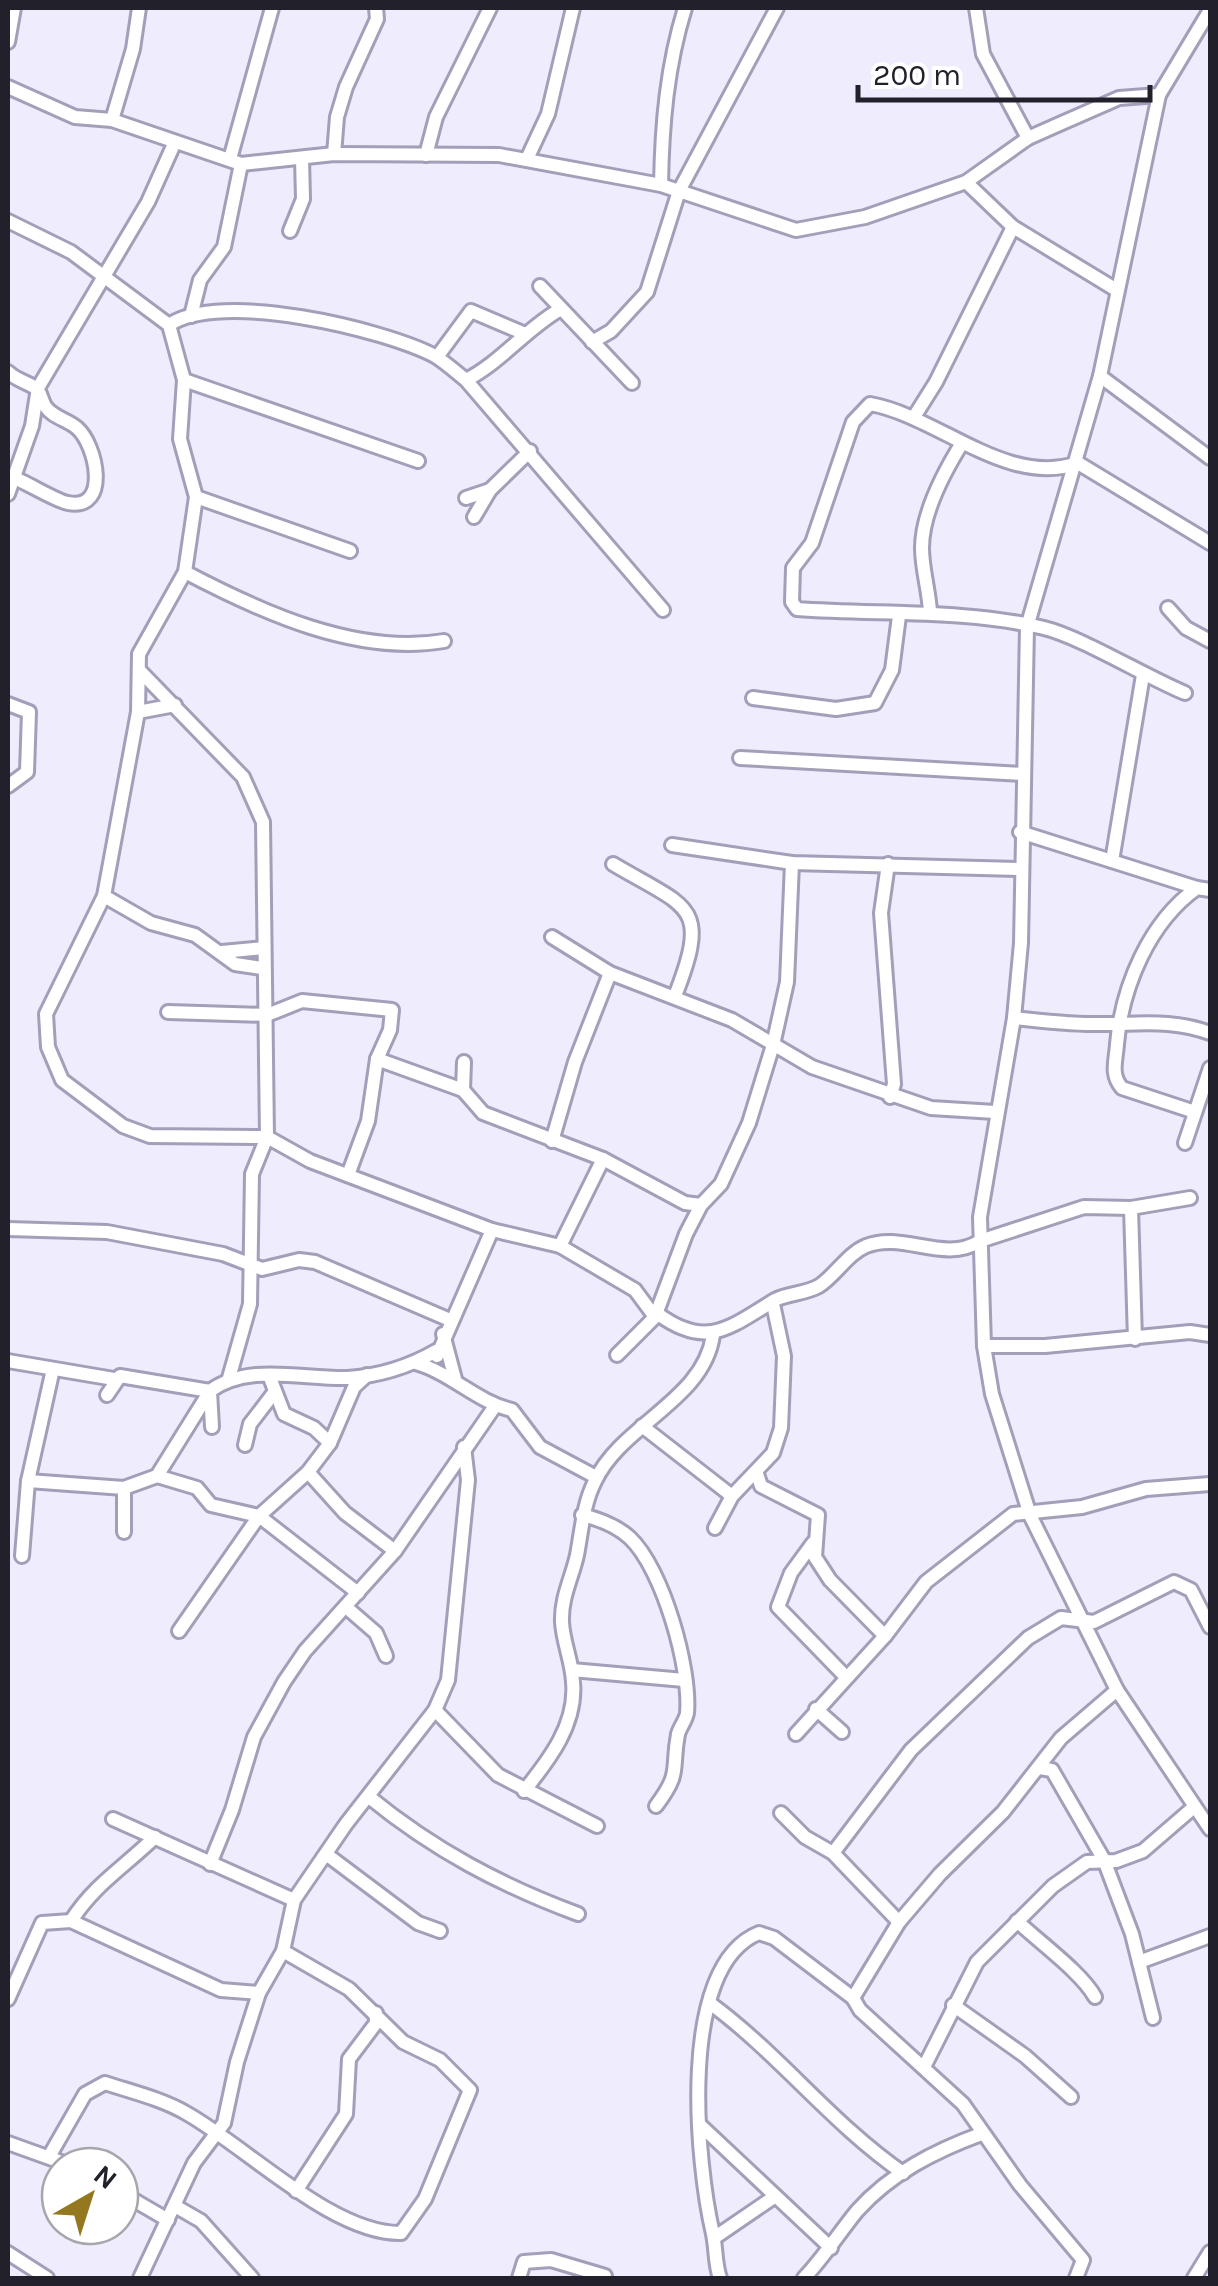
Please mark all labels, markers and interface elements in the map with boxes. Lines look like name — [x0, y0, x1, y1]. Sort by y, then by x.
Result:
scale bar — [858, 40, 1150, 102]
text: 200 m — [873, 57, 961, 93]
north arrow — [40, 2146, 140, 2246]
text: N — [87, 2158, 124, 2196]

